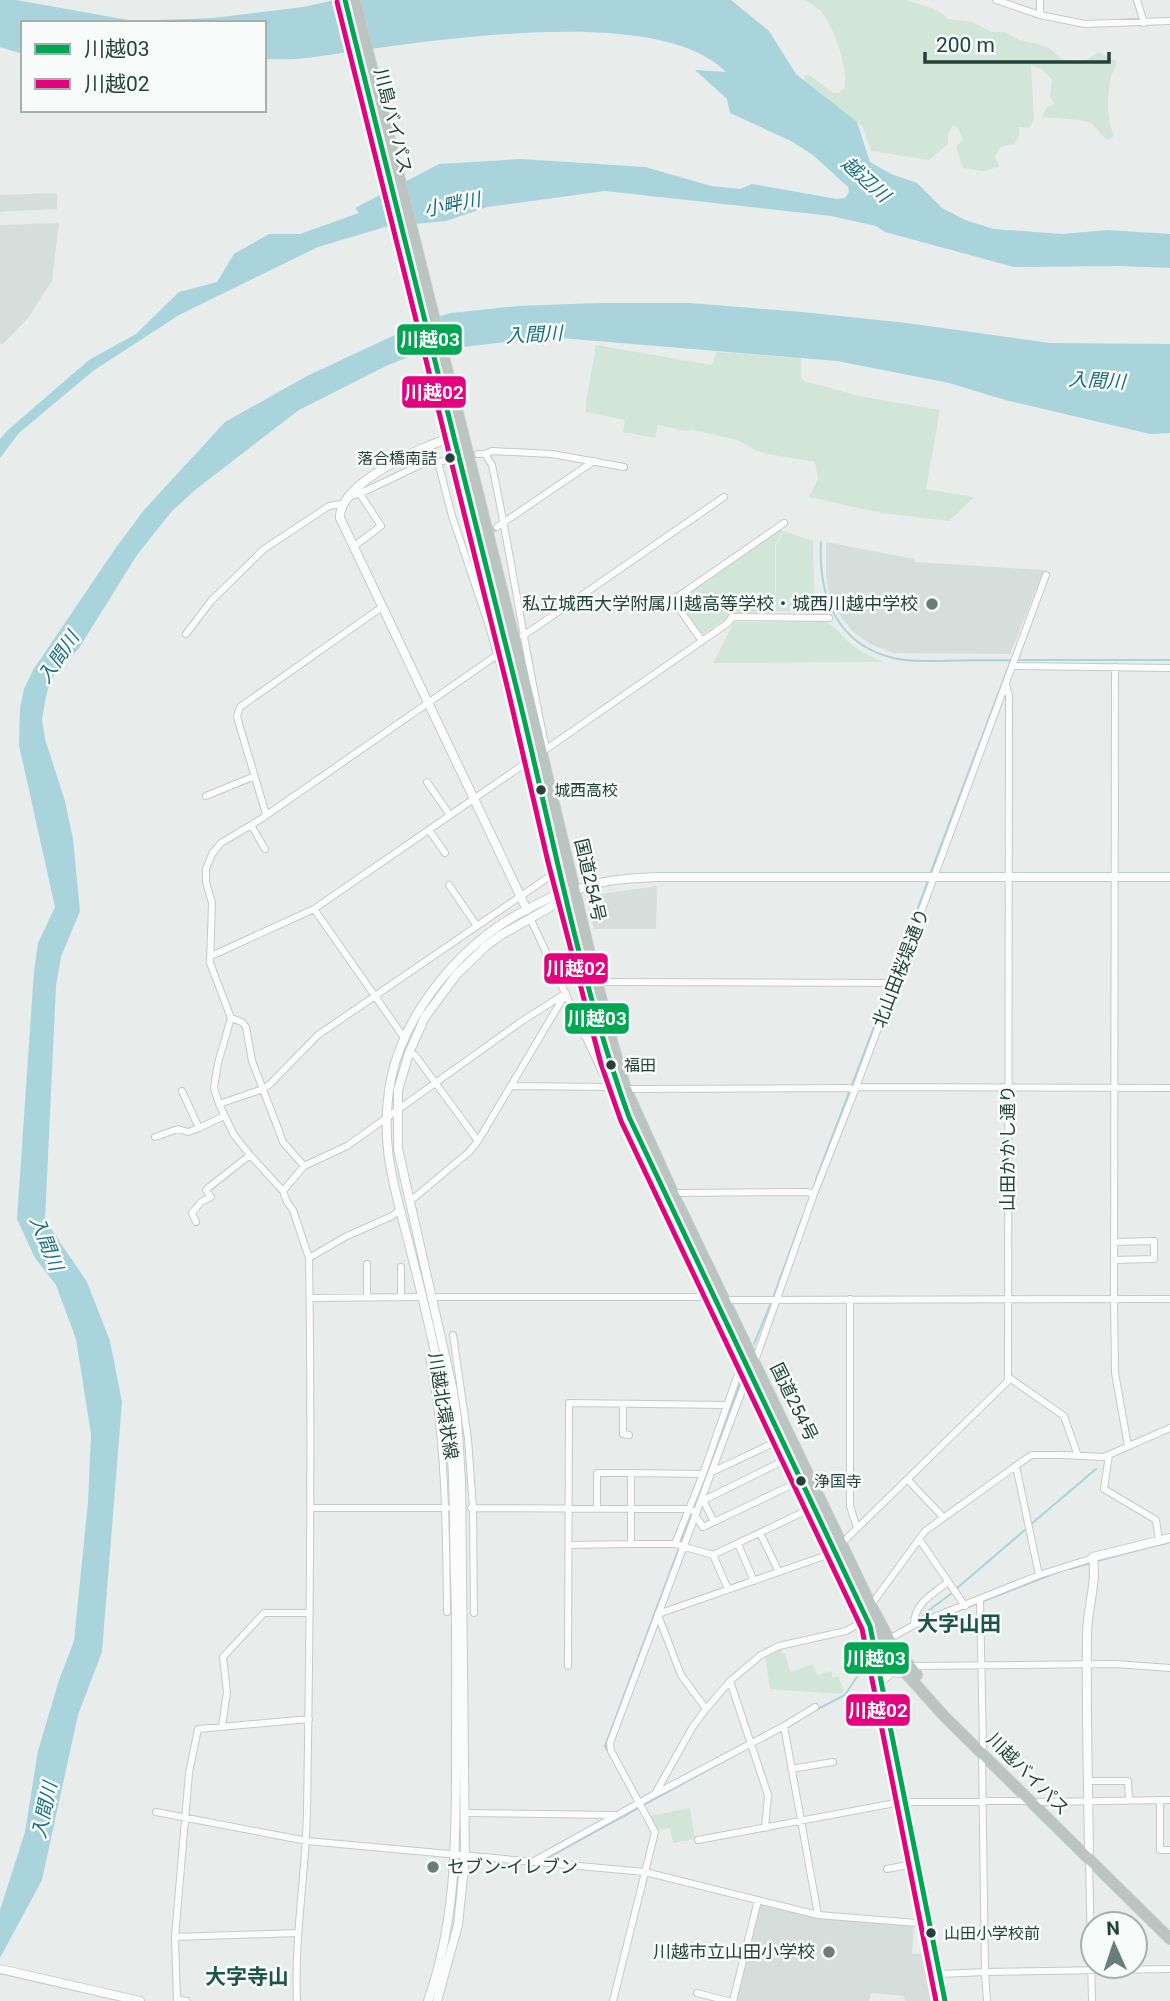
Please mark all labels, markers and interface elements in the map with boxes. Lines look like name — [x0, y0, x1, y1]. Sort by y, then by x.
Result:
legend — [21, 21, 266, 112]
scale bar — [925, 21, 1109, 65]
text: 200 m — [936, 33, 995, 57]
text: 川越03 — [84, 37, 150, 61]
street label: 川島バイパス — [370, 66, 417, 176]
text: 川越02 — [84, 72, 150, 96]
water label: 越辺川 — [837, 152, 896, 208]
water label: 小畔川 — [422, 187, 484, 221]
water label: 入間川 — [505, 321, 565, 347]
line badge: 川越03 — [396, 323, 463, 356]
text: 川越03 — [400, 328, 460, 351]
water label: 入間川 — [1068, 368, 1128, 394]
line badge: 川越02 — [401, 375, 467, 409]
text: 川越02 — [404, 381, 464, 404]
place label: 落合橋南詰 — [357, 449, 437, 468]
marker: 落合橋南詰 — [443, 451, 457, 465]
place label: 私立城西大学附属川越高等学校・城西川越中学校 — [522, 593, 918, 614]
marker: 私立城西大学附属川越高等学校・城西川越中学校 — [924, 596, 940, 612]
water label: 入間川 — [33, 626, 85, 687]
place label: 城西高校 — [554, 781, 618, 800]
marker: 城西高校 — [534, 783, 548, 797]
street label: 国道254号 — [571, 836, 610, 923]
street label: 北山田桜堤通り — [868, 905, 933, 1030]
line badge: 川越02 — [543, 952, 609, 985]
text: 川越02 — [546, 957, 606, 980]
line badge: 川越03 — [564, 1002, 630, 1035]
text: 川越03 — [567, 1007, 627, 1030]
place label: 福田 — [624, 1056, 656, 1075]
marker: 福田 — [604, 1058, 618, 1072]
street label: 山田かかし通り — [997, 1085, 1018, 1211]
water label: 入間川 — [25, 1212, 69, 1276]
street label: 川越北環状線 — [425, 1351, 462, 1461]
street label: 国道254号 — [767, 1359, 822, 1444]
place label: 浄国寺 — [814, 1472, 862, 1491]
marker: 浄国寺 — [794, 1474, 808, 1488]
district label: 大字山田 — [917, 1612, 1001, 1636]
line badge: 川越03 — [843, 1641, 910, 1675]
text: 川越03 — [846, 1647, 906, 1670]
line badge: 川越02 — [845, 1693, 911, 1727]
text: 川越02 — [848, 1699, 908, 1722]
street label: 川越バイパス — [983, 1728, 1074, 1819]
water label: 入間川 — [27, 1778, 62, 1840]
place label: セブン-イレブン — [447, 1856, 578, 1877]
marker: セブン-イレブン — [425, 1859, 441, 1875]
north arrow — [1079, 1910, 1149, 1980]
text: N — [1106, 1917, 1120, 1940]
place label: 山田小学校前 — [944, 1924, 1040, 1943]
marker: 山田小学校前 — [924, 1926, 938, 1940]
place label: 川越市立山田小学校 — [653, 1941, 815, 1962]
marker: 川越市立山田小学校 — [821, 1944, 837, 1960]
district label: 大字寺山 — [205, 1965, 289, 1989]

